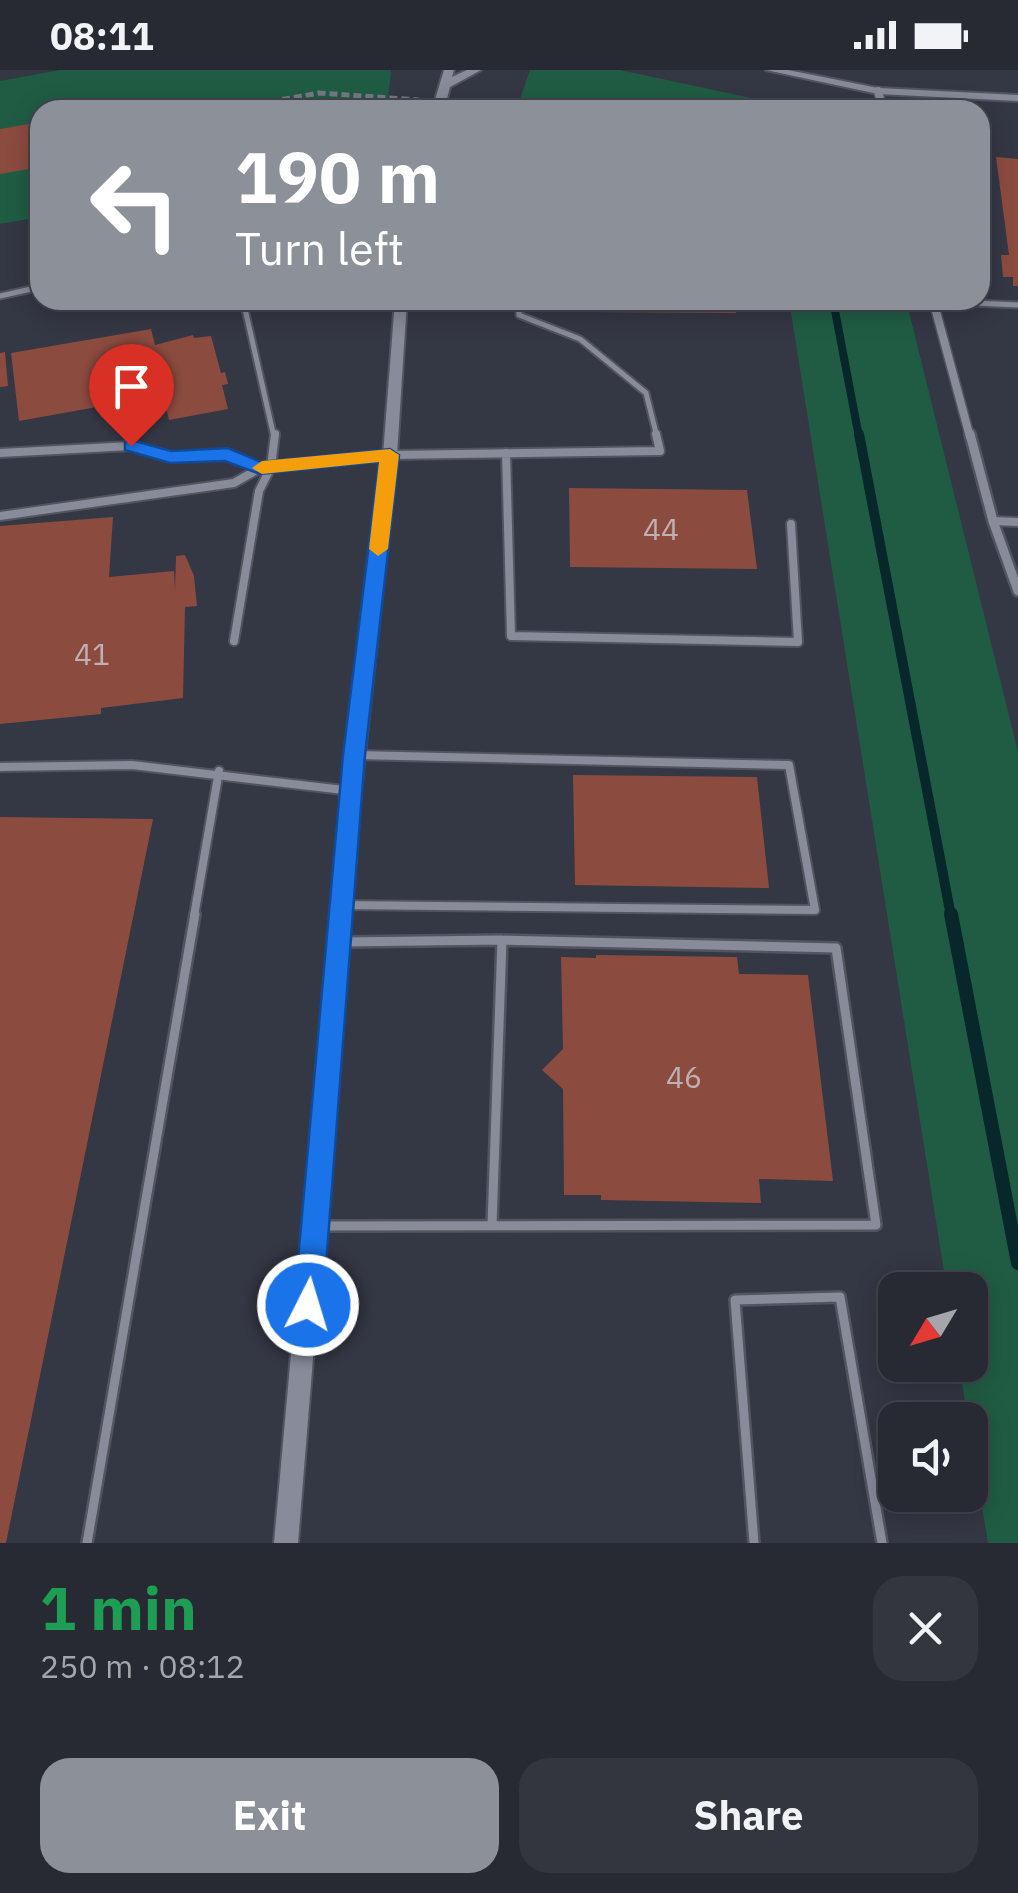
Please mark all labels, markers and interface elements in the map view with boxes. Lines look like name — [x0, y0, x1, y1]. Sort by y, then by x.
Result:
text: 08:11 — [50, 11, 154, 60]
text: 190 m — [235, 131, 440, 222]
icon: left — [70, 140, 200, 270]
text: Turn left — [235, 219, 404, 277]
pin — [89, 344, 174, 447]
icon: arrive — [104, 359, 159, 414]
house number: 44 — [643, 509, 679, 548]
house number: 41 — [74, 634, 110, 673]
house number: 46 — [666, 1057, 702, 1096]
position arrow — [256, 1253, 360, 1357]
north arrow — [878, 1272, 988, 1382]
map controls — [878, 1272, 988, 1512]
button: sound — [878, 1402, 988, 1512]
text: 1 min — [40, 1568, 197, 1647]
button: close — [873, 1576, 978, 1681]
text: 250 m · 08:12 — [40, 1645, 245, 1687]
button: Exit — [40, 1758, 499, 1873]
button: Share — [519, 1758, 978, 1873]

